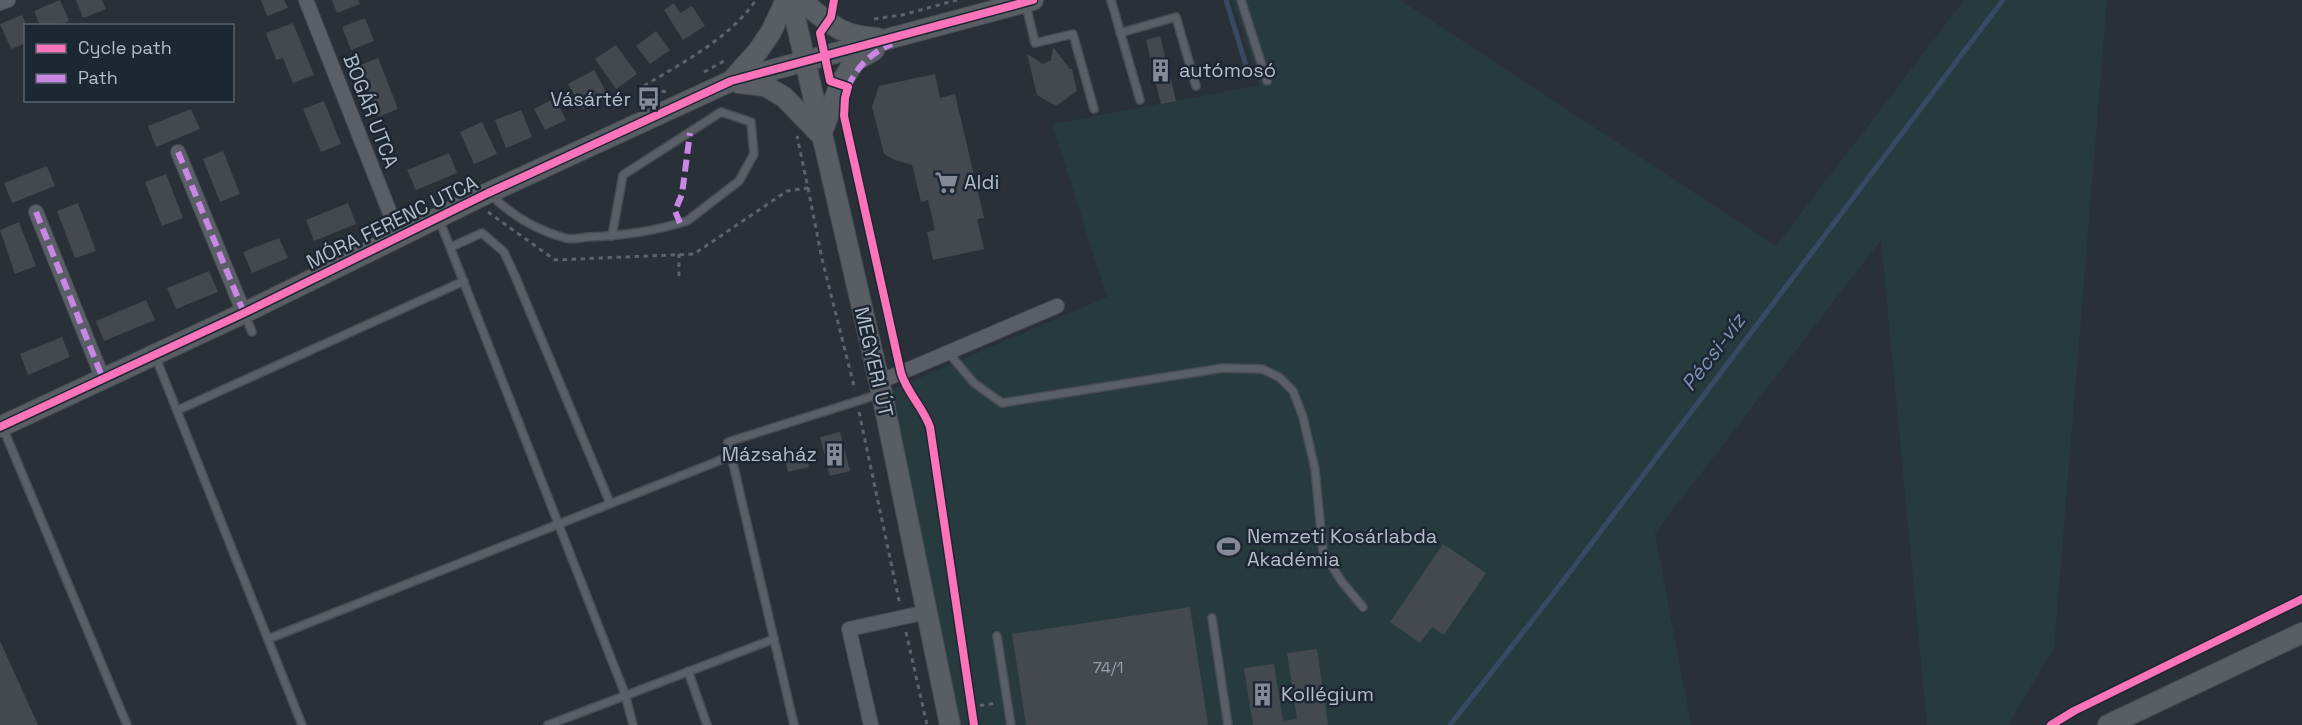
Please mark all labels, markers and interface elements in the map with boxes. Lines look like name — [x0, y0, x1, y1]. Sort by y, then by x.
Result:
legend — [24, 24, 234, 102]
text: Cycle path — [78, 36, 172, 59]
street label: BOGÁR UTCA — [337, 50, 405, 172]
building icon: autómosó — [1148, 57, 1174, 83]
place label: autómosó — [1179, 57, 1276, 83]
text: Path — [78, 66, 118, 89]
place label: Vásártér — [550, 86, 631, 112]
bus stop icon: Vásártér — [636, 86, 662, 112]
street label: MÓRA FERENC UTCA — [302, 169, 482, 275]
supermarket icon: Aldi — [933, 169, 959, 195]
place label: Aldi — [964, 169, 999, 195]
street label: MEGYERI ÚT — [849, 304, 899, 420]
water label: Pécsi-víz — [1675, 306, 1752, 396]
place label: Mázsaház — [722, 441, 817, 467]
building icon: Mázsaház — [822, 441, 848, 467]
place label: Nemzeti Kosárlabda Akadémia — [1247, 523, 1437, 572]
sports icon: Nemzeti Kosárlabda Akadémia — [1216, 534, 1242, 560]
house number: 74/1 — [1093, 657, 1123, 678]
building icon: Kollégium — [1250, 681, 1276, 707]
place label: Kollégium — [1281, 681, 1374, 707]

